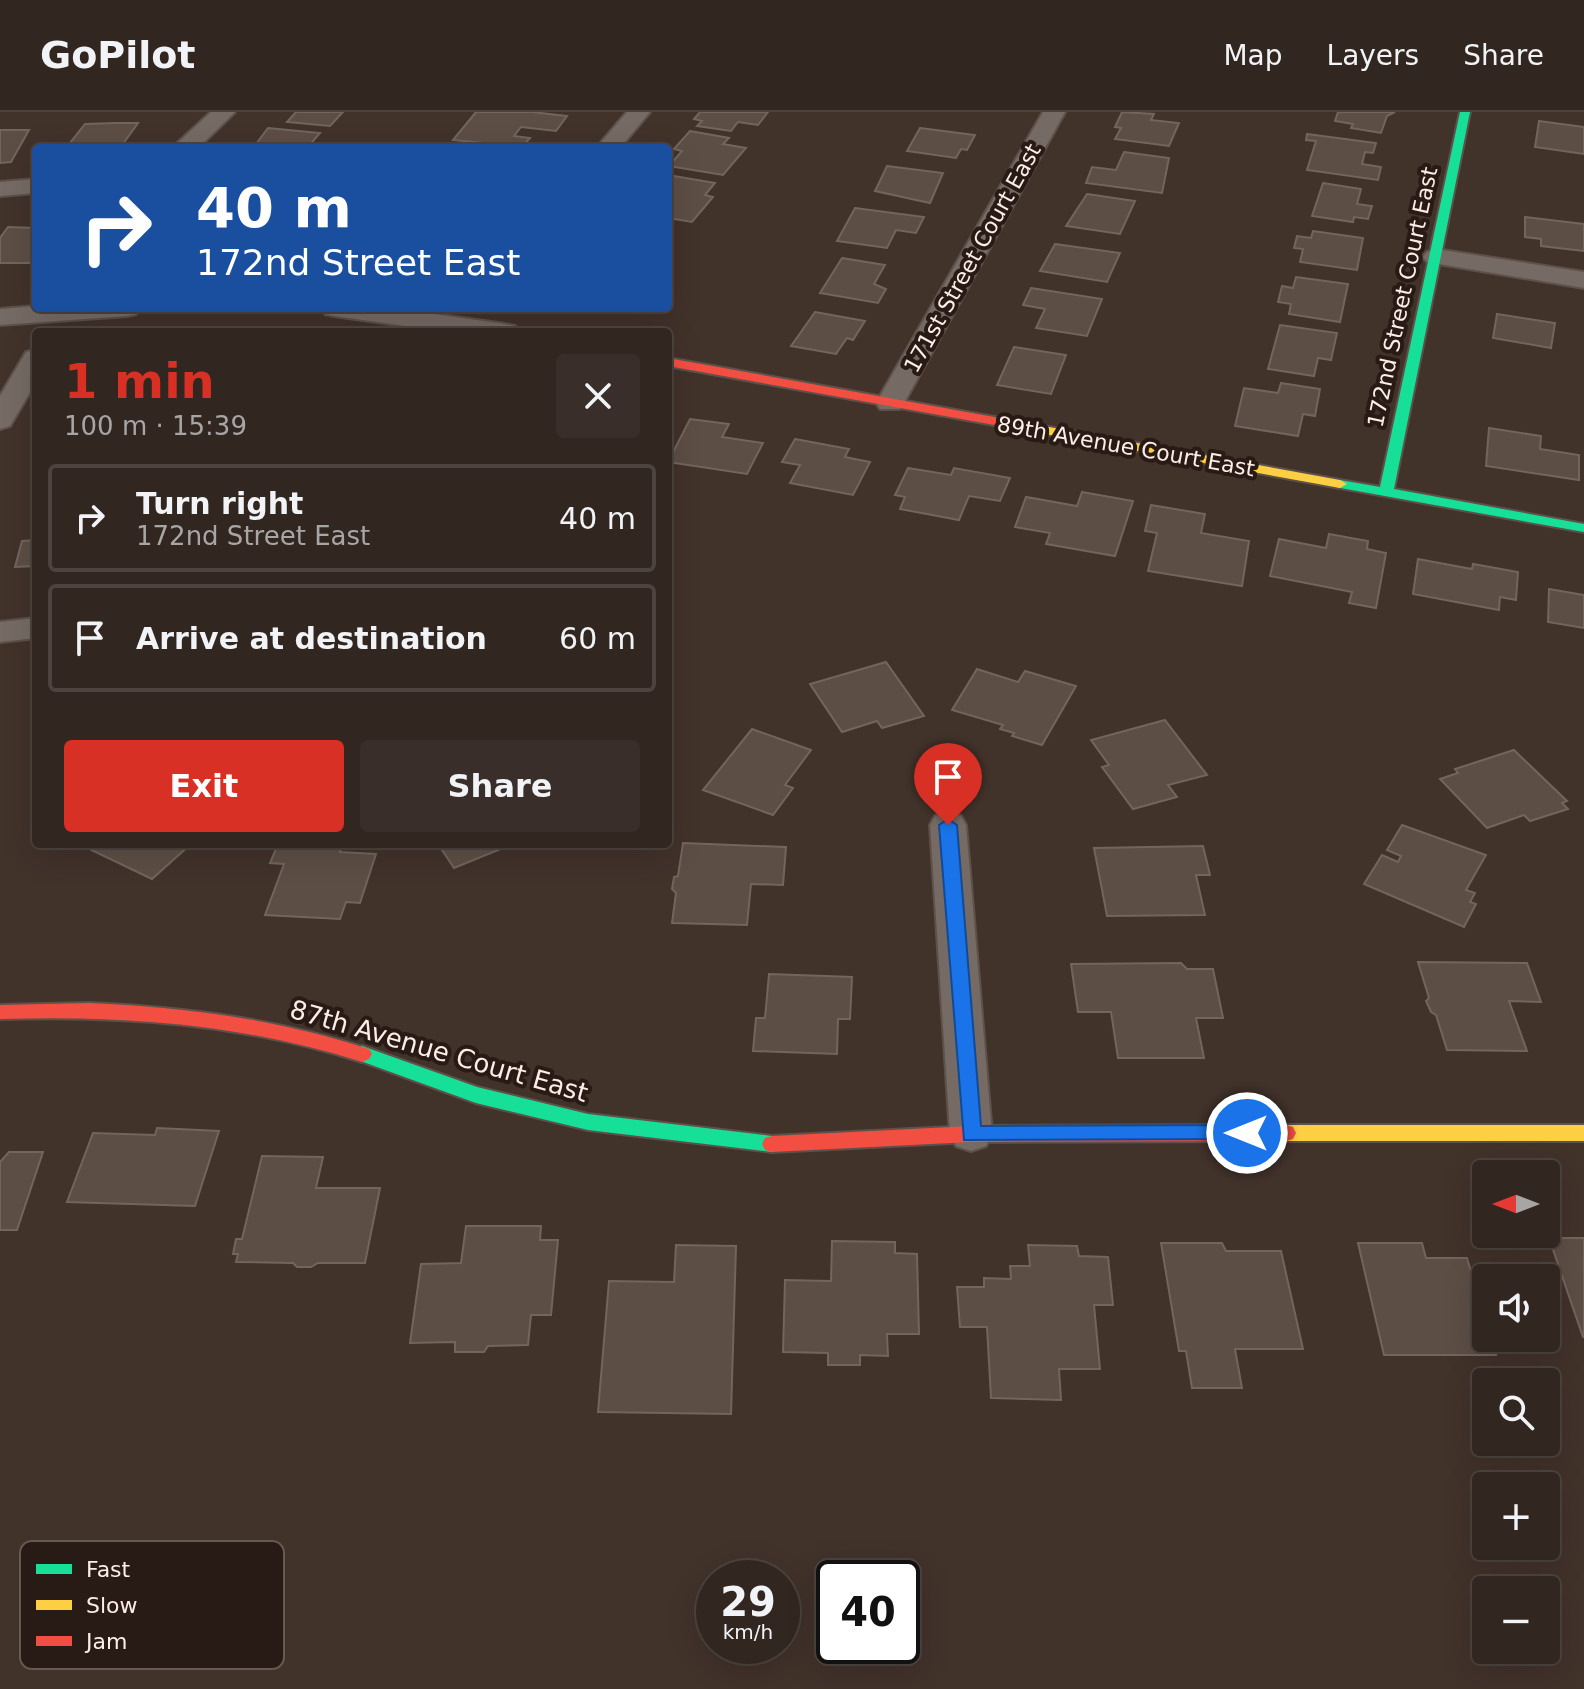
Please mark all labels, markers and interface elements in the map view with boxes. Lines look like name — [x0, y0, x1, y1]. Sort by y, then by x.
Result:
text: GoPilot — [40, 33, 195, 77]
text: Map — [1223, 39, 1283, 72]
text: Layers — [1327, 39, 1419, 72]
text: Share — [1463, 39, 1544, 72]
street label: 171st Street Court East — [899, 139, 1046, 377]
street label: 172nd Street Court East — [1363, 164, 1442, 430]
text: 40 m — [196, 175, 352, 240]
icon: right — [64, 176, 168, 280]
text: 172nd Street East — [196, 242, 520, 283]
text: 1 min — [64, 353, 215, 409]
button: close — [556, 354, 640, 438]
text: 100 m · 15:39 — [64, 411, 247, 441]
street label: 89th Avenue Court East — [995, 412, 1257, 482]
text: Turn right — [136, 486, 303, 521]
icon: right — [68, 496, 112, 540]
text: 40 m — [559, 501, 636, 536]
text: 172nd Street East — [136, 521, 370, 551]
icon: arrive — [68, 616, 112, 660]
text: Arrive at destination — [136, 621, 487, 656]
text: 60 m — [559, 621, 636, 656]
button: Exit — [64, 740, 344, 832]
button: Share — [360, 740, 640, 832]
pin — [914, 743, 982, 825]
icon: arrive — [926, 755, 970, 799]
street label: 87th Avenue Court East — [287, 994, 591, 1108]
position arrow — [1205, 1091, 1289, 1175]
north arrow — [1472, 1160, 1560, 1248]
map controls — [1472, 1160, 1560, 1664]
button: sound — [1472, 1264, 1560, 1352]
button: search — [1472, 1368, 1560, 1456]
button: + — [1472, 1472, 1560, 1560]
legend — [20, 1541, 284, 1669]
text: Fast — [86, 1557, 131, 1582]
speed limit sign: 40 — [816, 1560, 920, 1664]
button: − — [1472, 1576, 1560, 1664]
text: 29 — [720, 1579, 776, 1625]
text: Slow — [86, 1593, 138, 1618]
text: km/h — [723, 1620, 773, 1644]
text: Jam — [84, 1629, 127, 1654]

